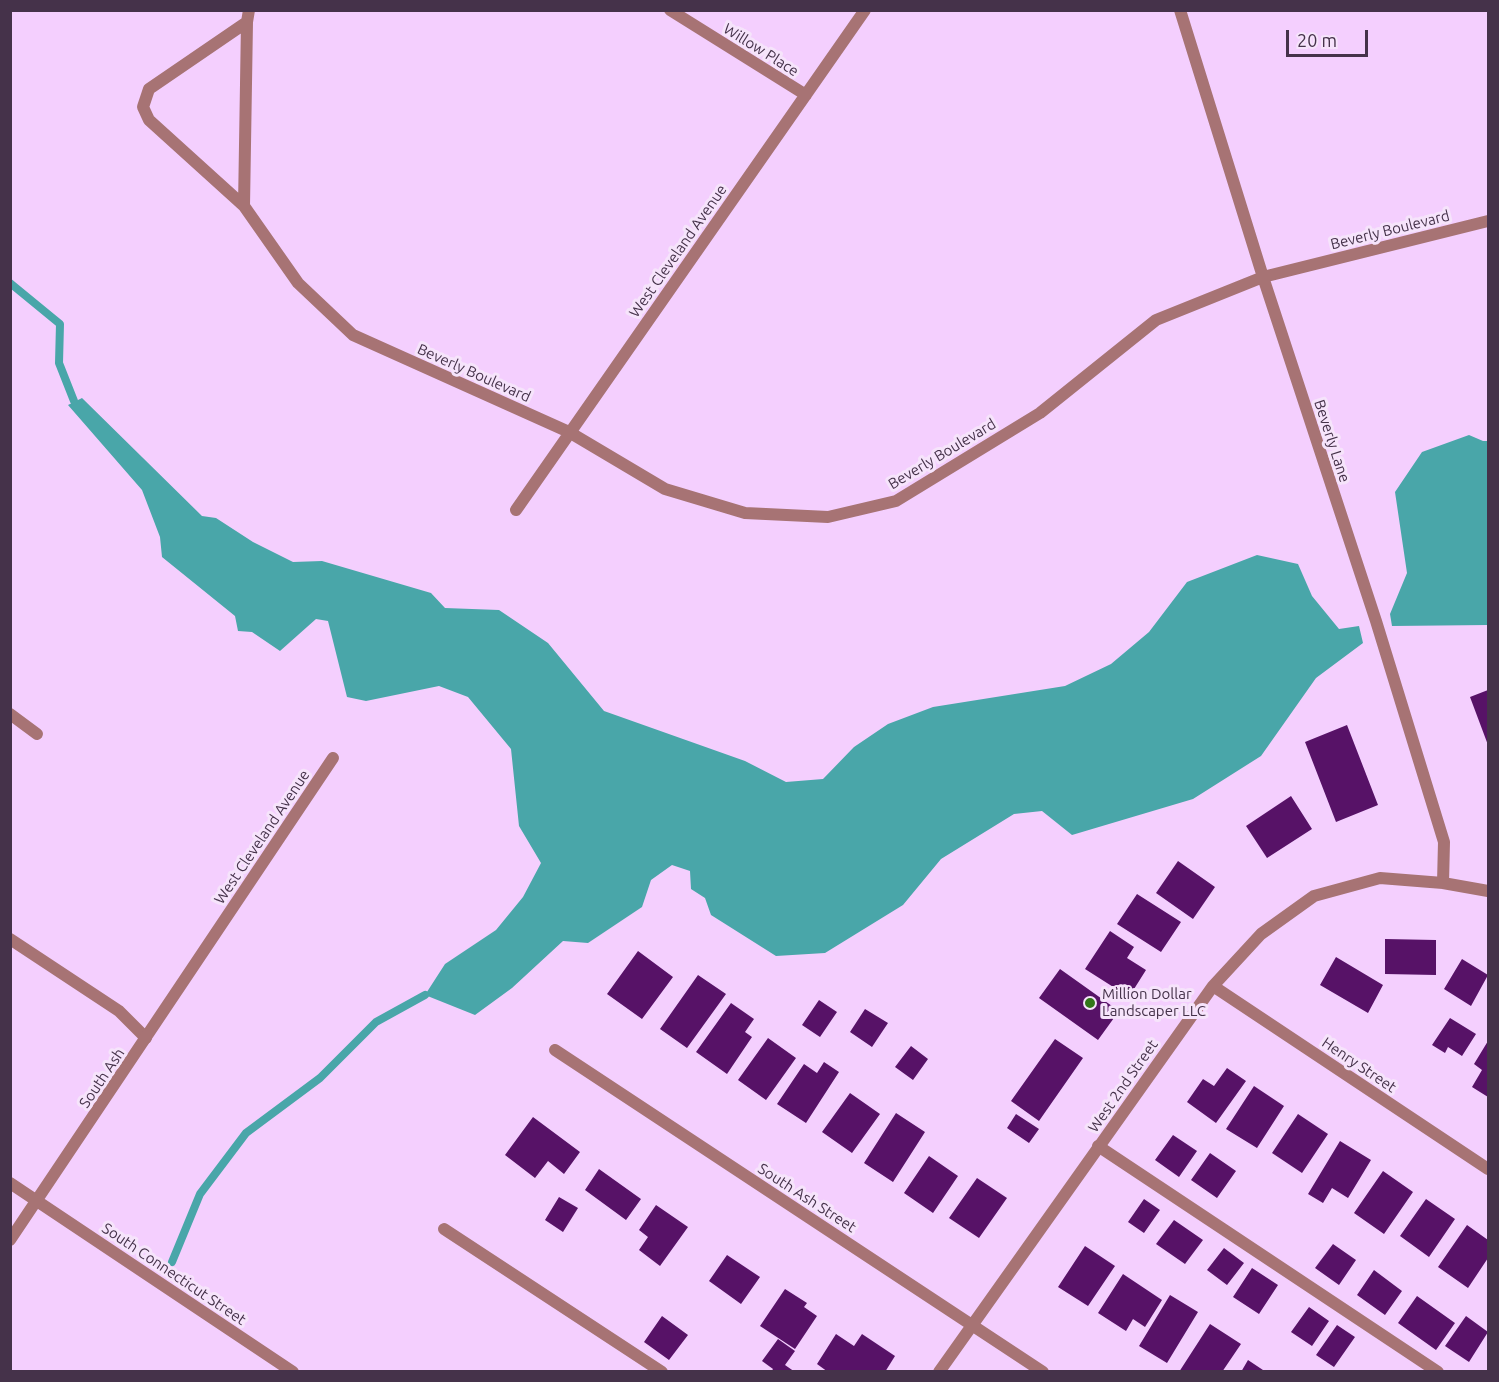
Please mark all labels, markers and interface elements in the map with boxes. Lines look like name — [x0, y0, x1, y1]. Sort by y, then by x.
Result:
scale bar — [1289, 18, 1372, 56]
street label: Willow Place — [720, 20, 802, 80]
text: 20 m — [1297, 30, 1337, 50]
street label: West Cleveland Avenue — [625, 181, 731, 321]
street label: Beverly Boulevard — [1329, 206, 1451, 254]
street label: Beverly Boulevard — [415, 340, 533, 406]
street label: Beverly Lane — [1310, 397, 1354, 485]
street label: Beverly Boulevard — [885, 415, 999, 493]
street label: West Cleveland Avenue — [210, 767, 314, 907]
place label: Million Dollar Landscaper LLC — [1102, 985, 1206, 1020]
marker: Million Dollar Landscaper LLC — [1083, 996, 1097, 1010]
street label: Henry Street — [1318, 1034, 1400, 1096]
street label: West 2nd Street — [1084, 1036, 1162, 1136]
street label: South Ash — [75, 1045, 129, 1111]
street label: South Ash Street — [755, 1160, 859, 1236]
street label: South Connecticut Street — [99, 1219, 249, 1329]

